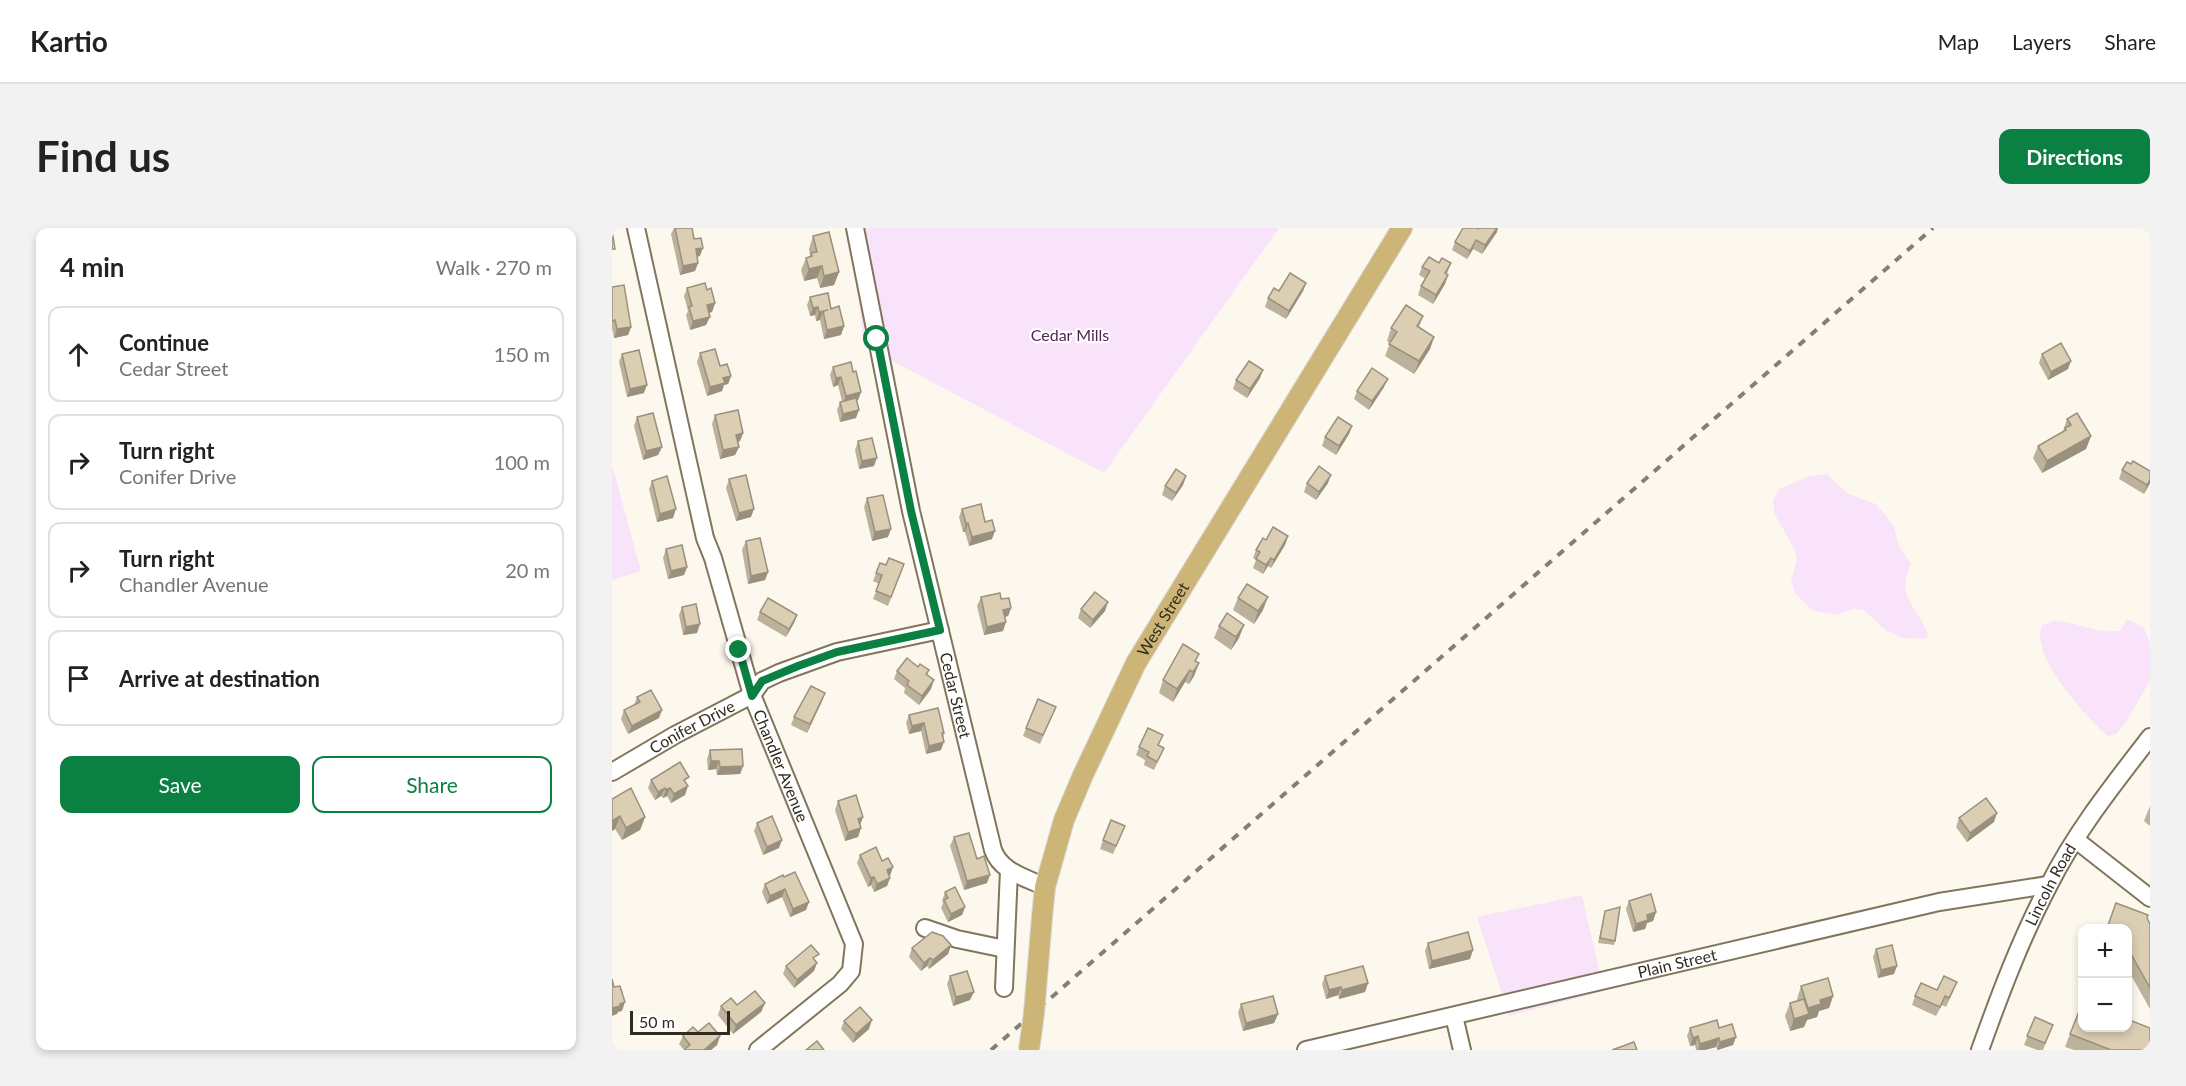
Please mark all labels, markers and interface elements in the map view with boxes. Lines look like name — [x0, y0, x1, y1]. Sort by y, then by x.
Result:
text: Kartio — [30, 24, 108, 58]
text: Map — [1938, 29, 1979, 54]
text: Layers — [2012, 29, 2071, 54]
text: Share — [2104, 29, 2156, 54]
button: Directions — [1999, 129, 2150, 184]
text: Find us — [36, 131, 170, 181]
text: 4 min — [60, 251, 124, 283]
text: Walk · 270 m — [436, 255, 552, 279]
route start — [863, 325, 889, 351]
park label: Cedar Mills — [1031, 325, 1109, 344]
text: Continue — [119, 329, 209, 356]
icon: ahead — [62, 338, 95, 371]
text: 150 m — [494, 342, 550, 366]
text: Cedar Street — [119, 356, 229, 380]
text: Turn right — [119, 437, 214, 464]
icon: right — [62, 446, 95, 479]
text: 100 m — [494, 450, 550, 474]
text: Conifer Drive — [119, 464, 236, 488]
text: Turn right — [119, 545, 214, 572]
icon: right — [62, 554, 95, 587]
text: 20 m — [505, 558, 550, 582]
text: Chandler Avenue — [119, 572, 269, 596]
street label: West Street — [1133, 578, 1192, 659]
route end — [725, 636, 751, 662]
street label: Cedar Street — [936, 650, 976, 740]
icon: arrive — [62, 662, 95, 695]
text: Arrive at destination — [119, 665, 320, 692]
street label: Conifer Drive — [646, 696, 738, 757]
street label: Chandler Avenue — [750, 707, 813, 825]
button: Save — [60, 756, 300, 813]
button: Share — [312, 756, 552, 813]
street label: Lincoln Road — [2021, 840, 2079, 928]
map controls — [2078, 924, 2132, 1032]
button: + — [2078, 924, 2132, 978]
street label: Plain Street — [1636, 944, 1718, 981]
button: − — [2078, 978, 2132, 1032]
scale bar — [630, 1008, 730, 1036]
text: 50 m — [639, 1012, 675, 1031]

